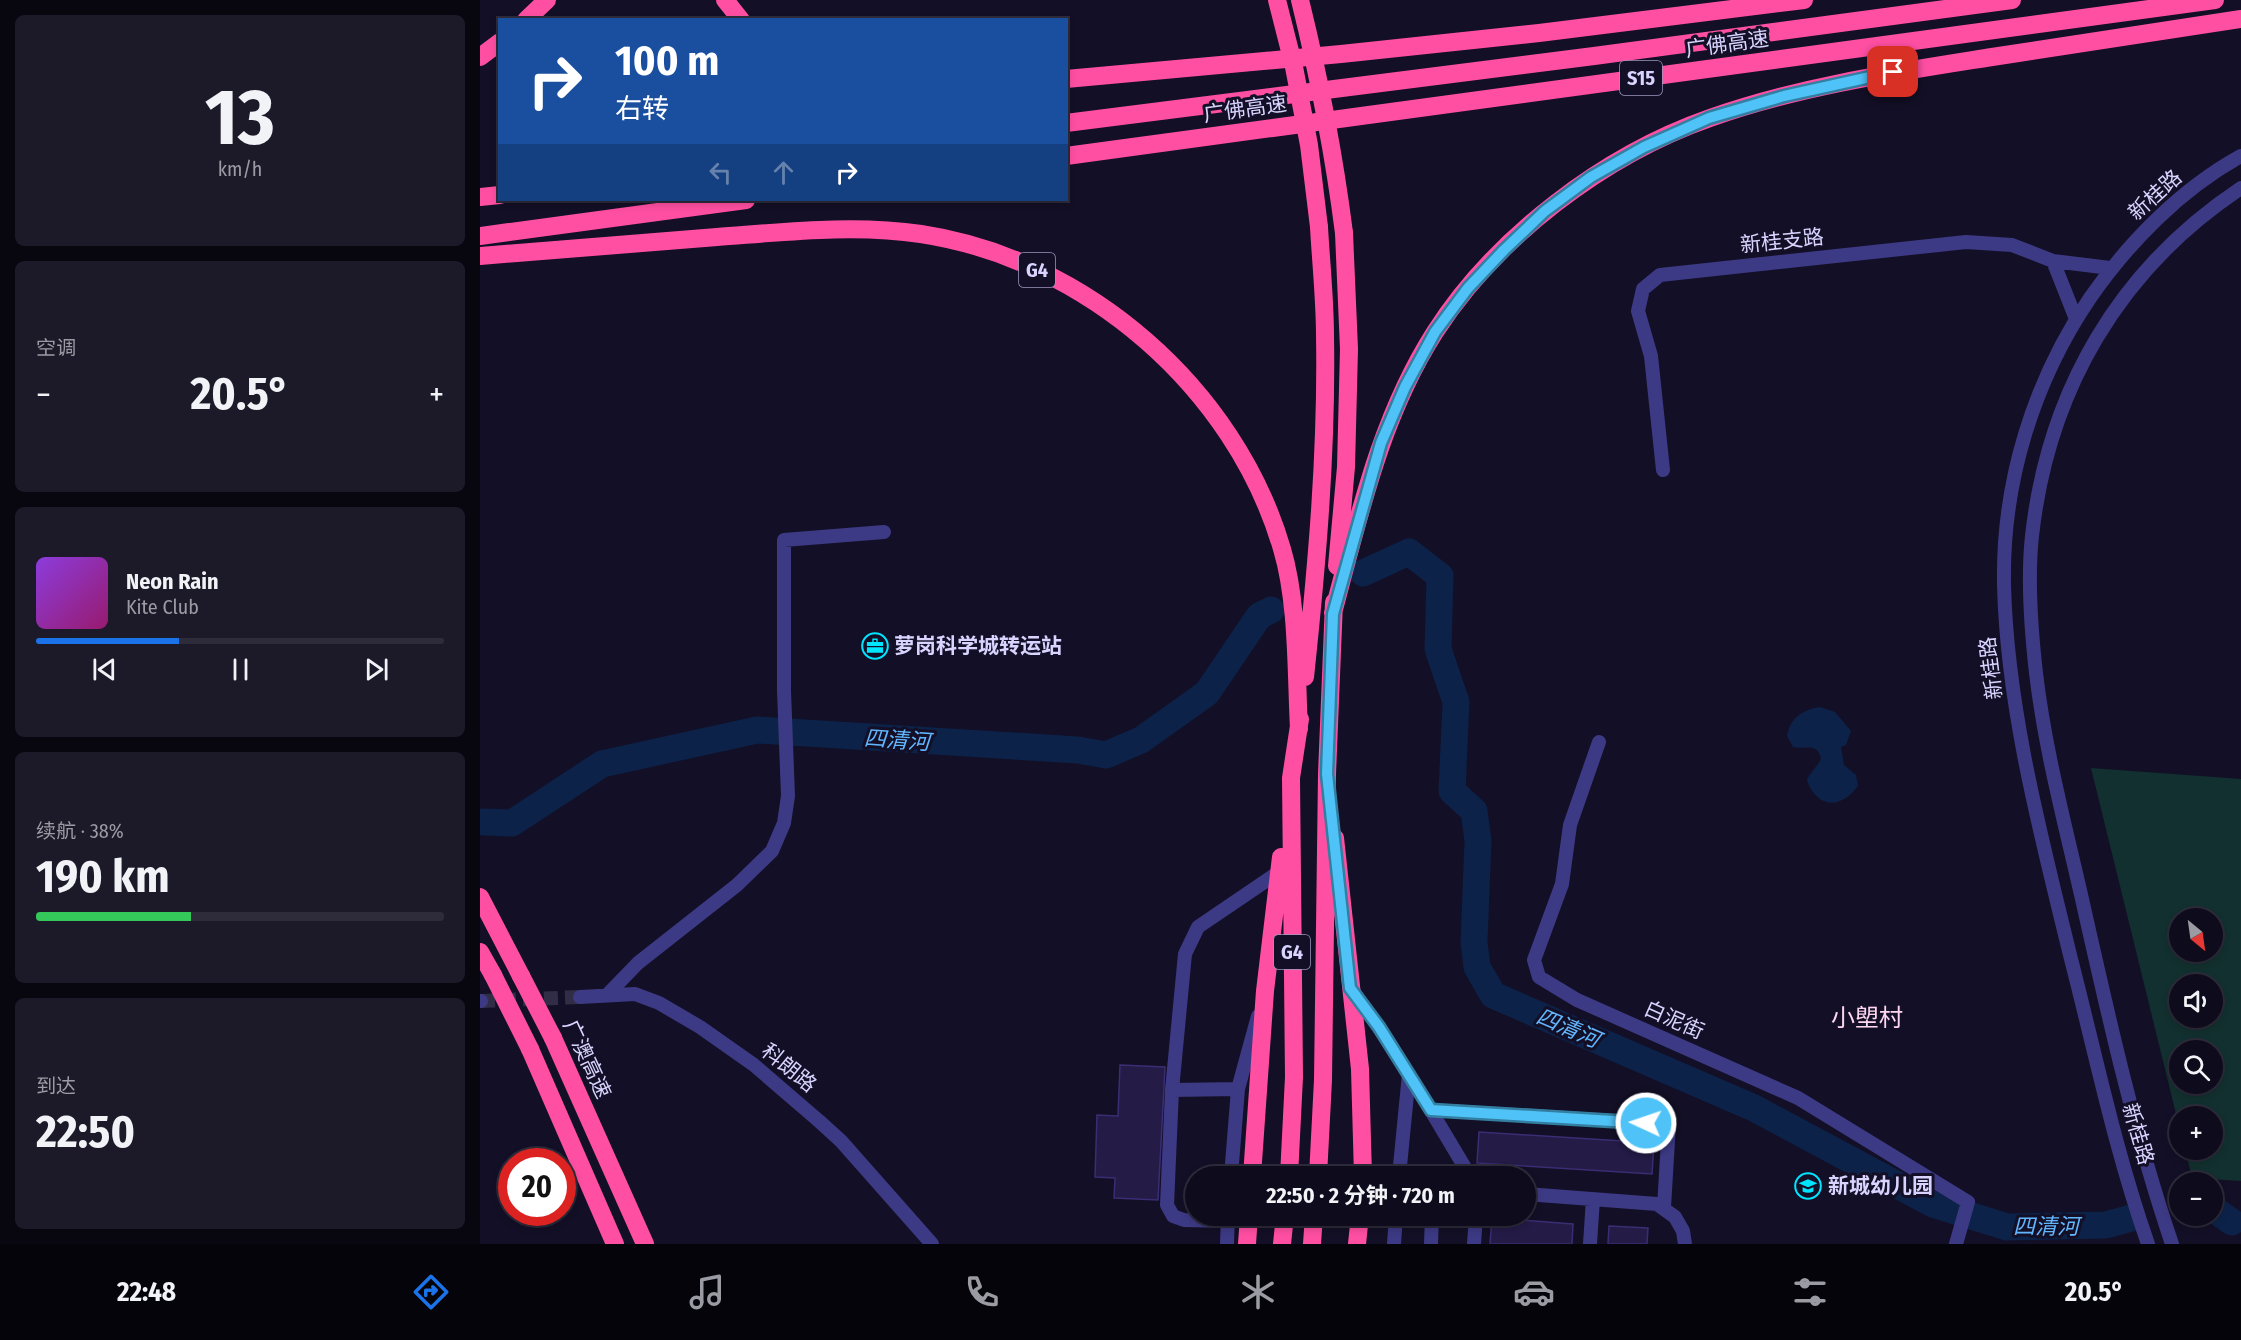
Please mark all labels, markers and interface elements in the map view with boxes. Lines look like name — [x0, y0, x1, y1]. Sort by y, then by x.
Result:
street label: 广佛高速 — [1684, 25, 1770, 63]
text: 100 m — [615, 36, 719, 86]
icon: right — [516, 42, 594, 120]
pin — [1867, 46, 1918, 97]
icon: arrive — [1876, 55, 1909, 88]
road number: S15 — [1620, 61, 1662, 95]
text: 13 — [205, 71, 275, 165]
street label: 广佛高速 — [1202, 90, 1288, 128]
text: 右转 — [615, 93, 669, 125]
icon: left — [704, 156, 737, 189]
icon: ahead — [767, 156, 800, 189]
icon: right — [830, 156, 863, 189]
text: km/h — [218, 157, 262, 181]
street label: 新桂路 — [2123, 164, 2187, 226]
street label: 新桂支路 — [1739, 224, 1825, 258]
road number: G4 — [1019, 253, 1055, 287]
text: 空调 — [36, 336, 76, 360]
text: 20.5° — [190, 367, 289, 421]
text: − — [36, 375, 51, 415]
text: + — [429, 375, 444, 415]
text: Neon Rain — [126, 568, 219, 595]
text: Kite Club — [126, 595, 199, 619]
office icon: 萝岗科学城转运站 — [860, 631, 890, 661]
place label: 萝岗科学城转运站 — [894, 633, 1062, 659]
street label: 新桂路 — [1974, 635, 2008, 701]
icon: previous — [88, 653, 121, 686]
icon: pause — [224, 653, 257, 686]
icon: next — [360, 653, 393, 686]
water label: 四清河 — [863, 724, 935, 756]
text: 续航 · 38% — [36, 819, 124, 843]
text: 190 km — [36, 850, 169, 904]
north arrow — [2169, 908, 2223, 962]
map controls — [2169, 908, 2223, 1226]
road number: G4 — [1274, 935, 1310, 969]
button: sound — [2169, 974, 2223, 1028]
street label: 白泥街 — [1640, 995, 1708, 1045]
water label: 四清河 — [1532, 1003, 1607, 1055]
district label: 小塱村 — [1831, 1004, 1903, 1032]
street label: 广澳高速 — [557, 1015, 617, 1103]
street label: 科朗路 — [756, 1038, 822, 1098]
button: search — [2169, 1040, 2223, 1094]
text: 到达 — [36, 1074, 76, 1098]
position arrow — [1614, 1091, 1678, 1155]
street label: 新桂路 — [2117, 1100, 2159, 1168]
text: 22:50 — [36, 1105, 135, 1159]
button: + — [2169, 1106, 2223, 1160]
speed limit sign: 20 — [498, 1148, 576, 1226]
school or university icon: 新城幼儿园 — [1793, 1171, 1823, 1201]
button: − — [2169, 1172, 2223, 1226]
place label: 新城幼儿园 — [1828, 1173, 1933, 1199]
text: 22:50 · 2 分钟 · 720 m — [1266, 1182, 1455, 1209]
water label: 四清河 — [2013, 1213, 2083, 1240]
icon: directions — [410, 1271, 452, 1313]
icon: music — [686, 1271, 728, 1313]
icon: phone — [961, 1271, 1003, 1313]
icon: climate — [1237, 1271, 1279, 1313]
icon: car — [1513, 1271, 1555, 1313]
icon: filters — [1789, 1271, 1831, 1313]
text: 22:48 — [117, 1276, 176, 1308]
text: 20.5° — [2065, 1276, 2124, 1308]

